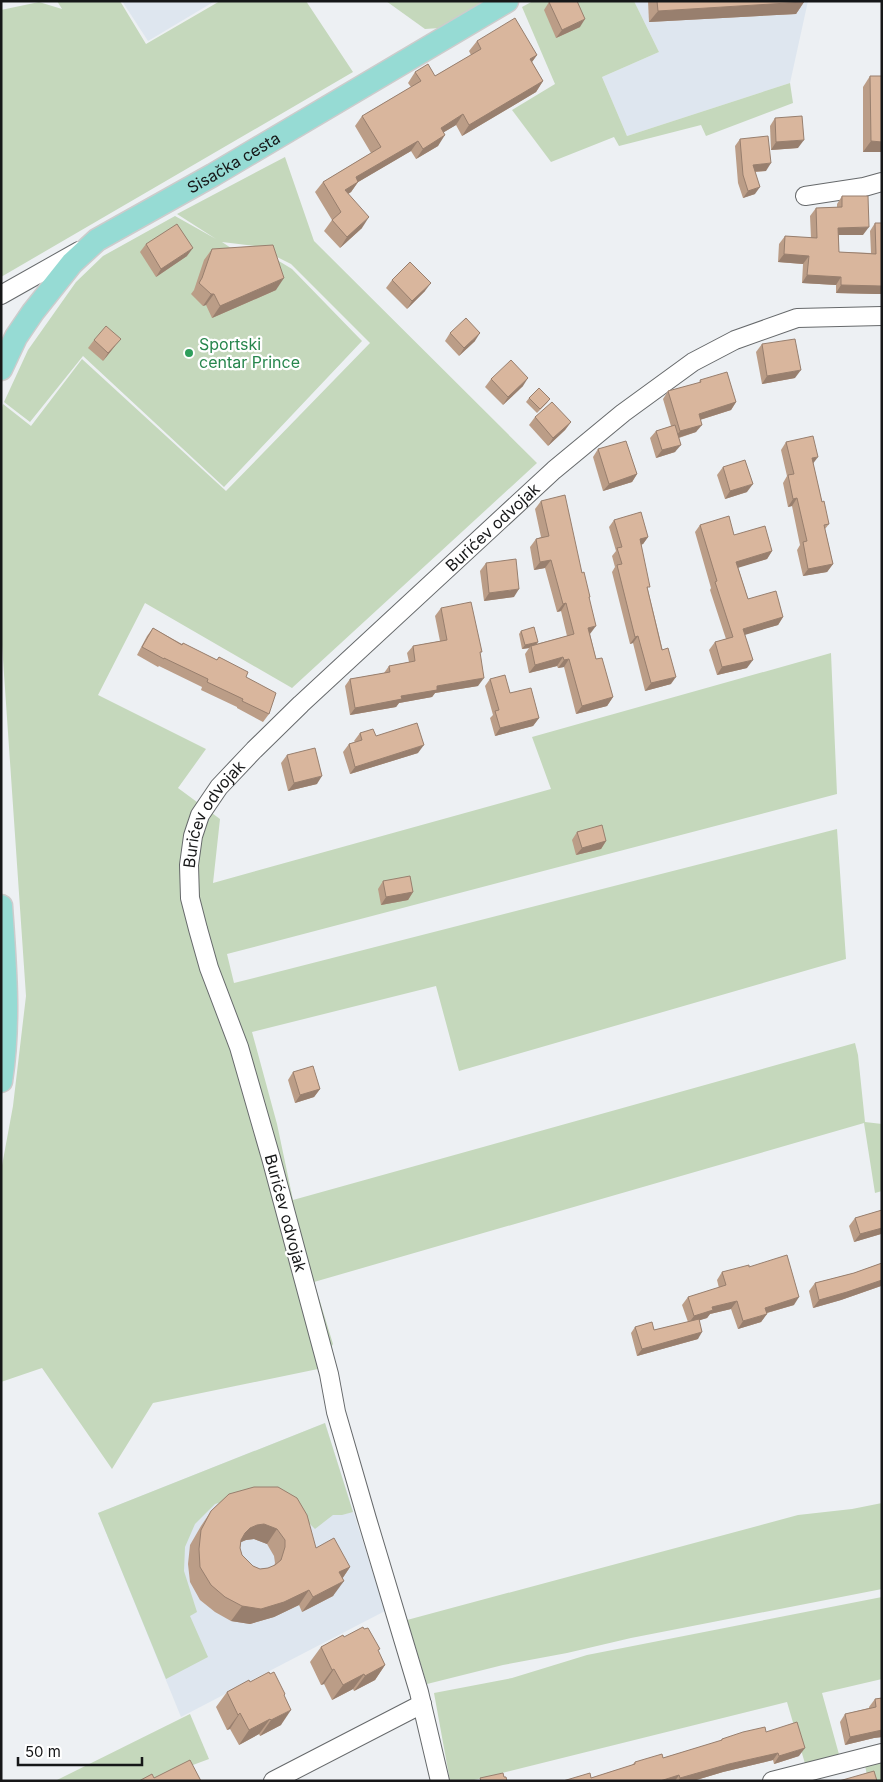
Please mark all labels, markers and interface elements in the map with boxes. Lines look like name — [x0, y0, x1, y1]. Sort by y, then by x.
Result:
street label: Sisačka cesta — [183, 128, 283, 198]
place label: Sportski centar Prince — [199, 334, 300, 372]
marker: Sportski centar Prince — [183, 347, 195, 359]
street label: Burićev odvojak — [441, 478, 544, 575]
street label: Burićev odvojak — [179, 756, 249, 869]
street label: Burićev odvojak — [261, 1152, 311, 1274]
scale bar — [18, 1734, 141, 1766]
text: 50 m — [25, 1742, 61, 1761]

